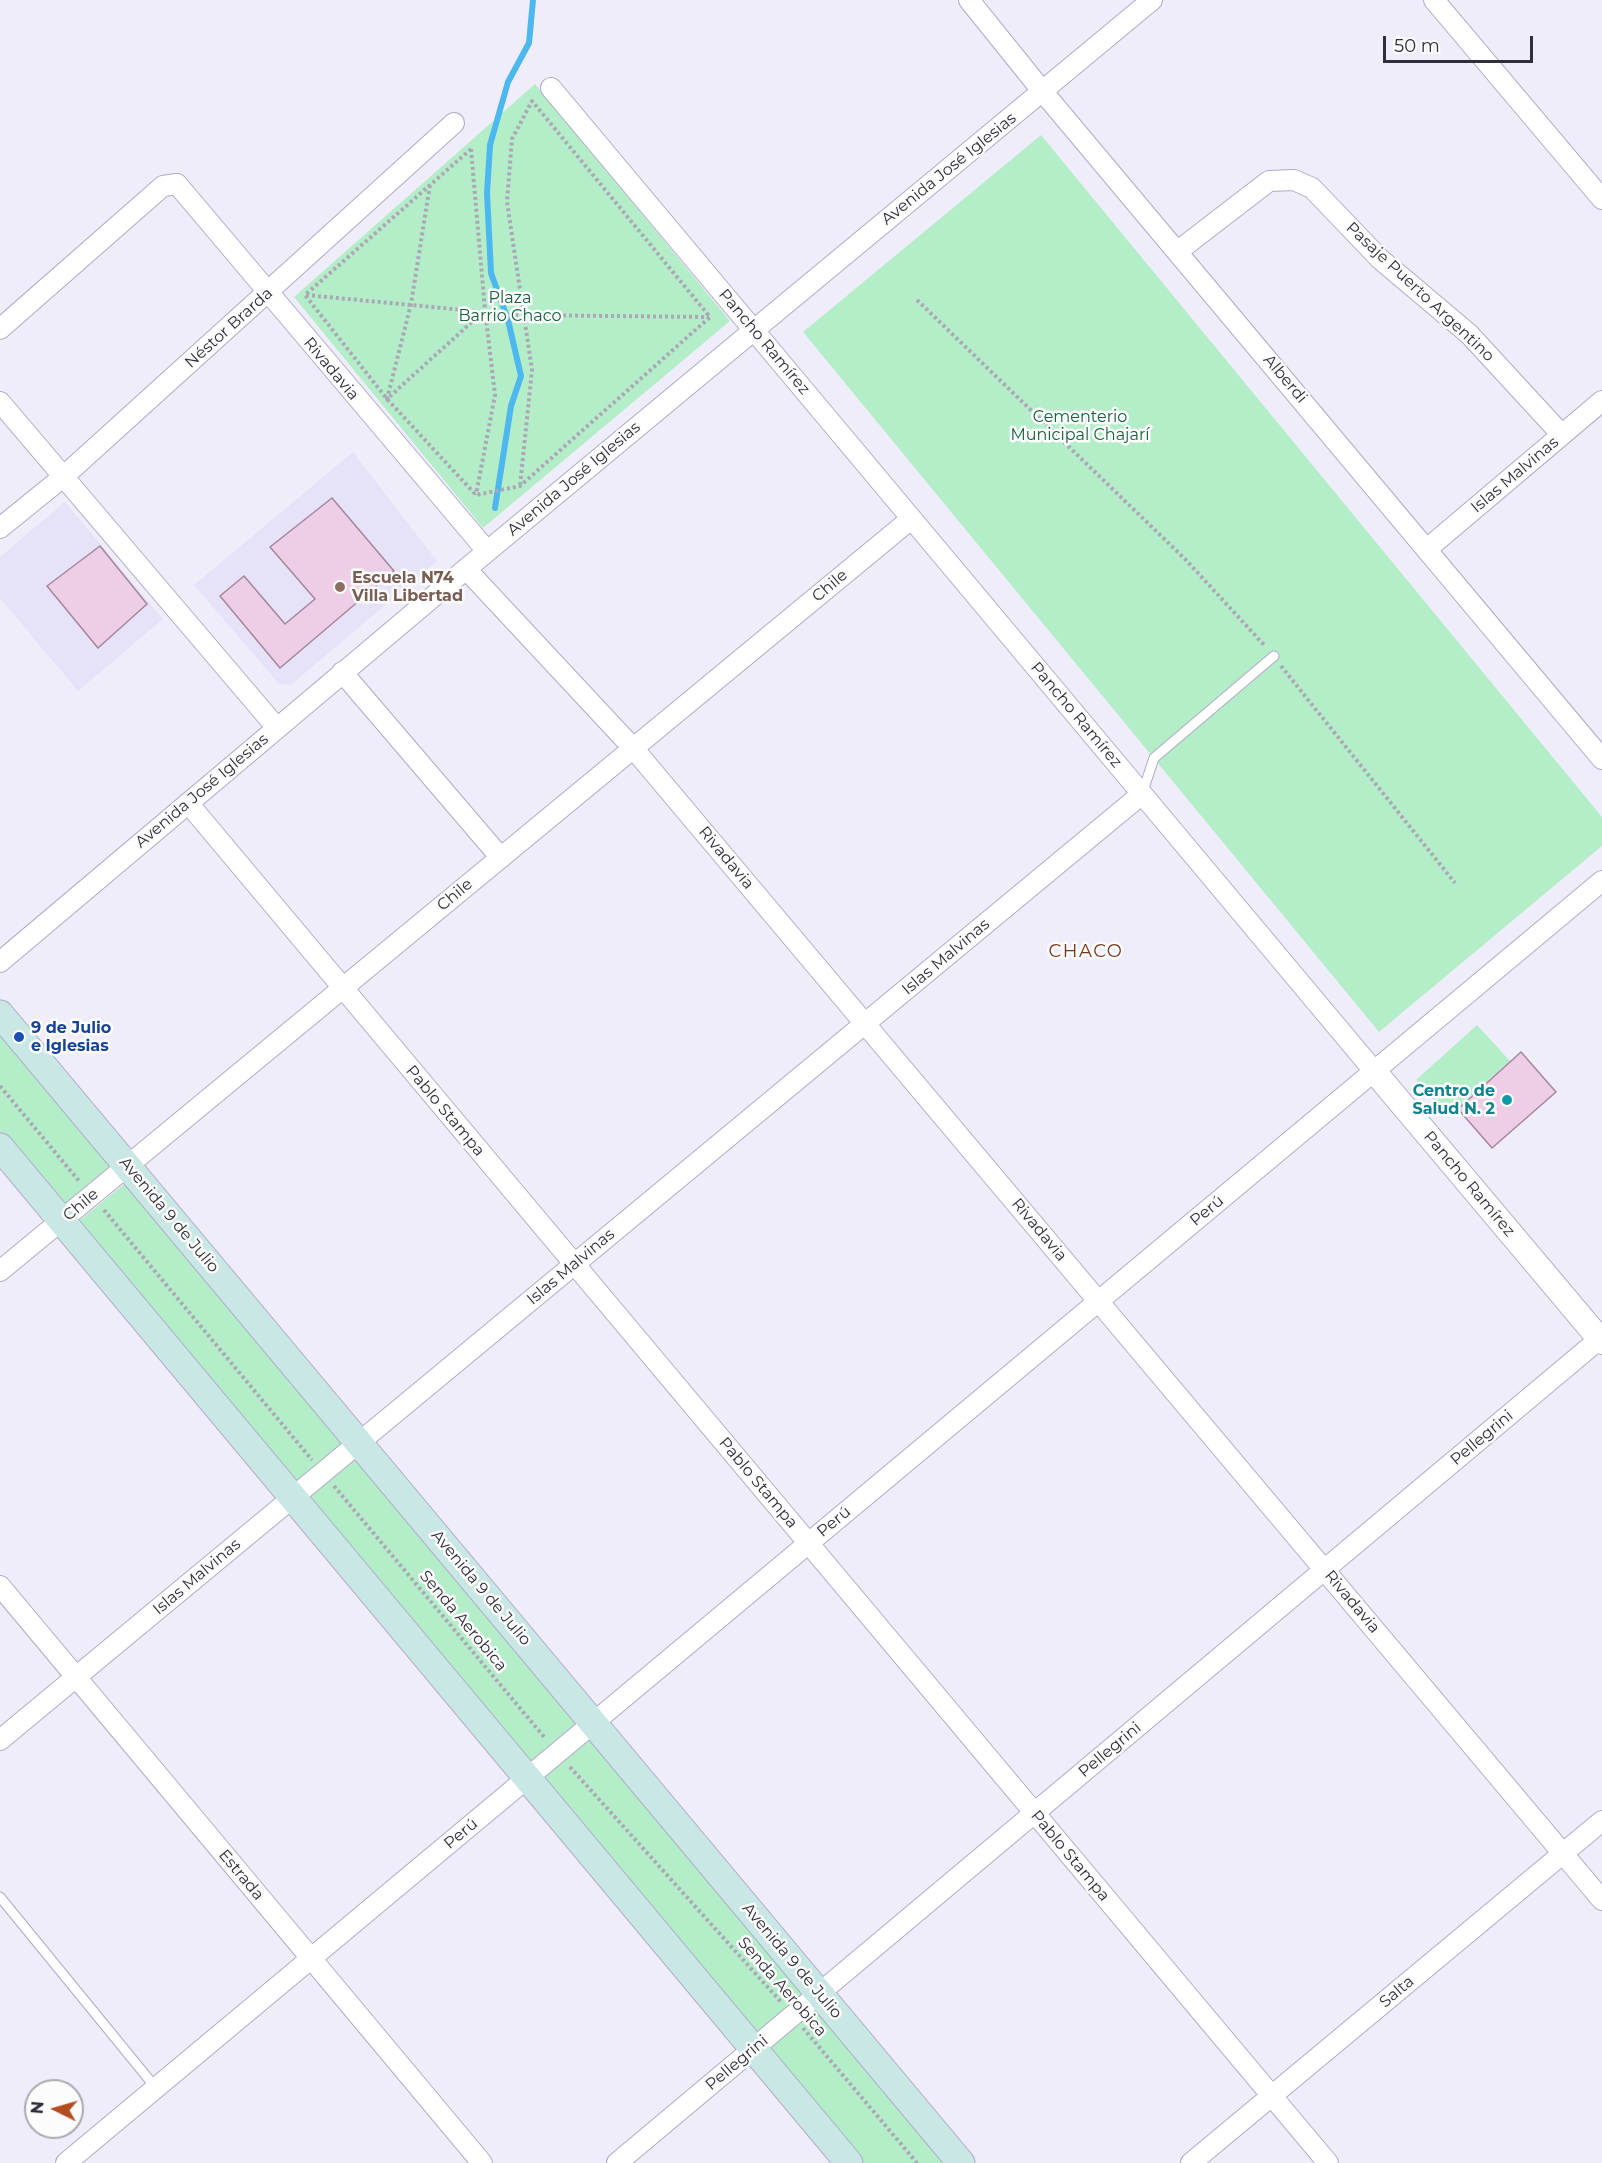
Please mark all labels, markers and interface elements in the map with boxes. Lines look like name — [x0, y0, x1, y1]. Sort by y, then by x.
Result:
scale bar — [1386, 24, 1536, 62]
text: 50 m — [1394, 35, 1440, 57]
street label: Avenida José Iglesias — [878, 109, 1020, 229]
street label: Pasaje Puerto Argentino — [1342, 218, 1498, 366]
street label: Néstor Brarda — [181, 284, 277, 372]
street label: Pancho Ramírez — [714, 285, 814, 399]
park label: Plaza Barrio Chaco — [458, 288, 562, 326]
street label: Rivadavia — [299, 334, 363, 404]
street label: Alberdi — [1259, 351, 1311, 407]
park label: Cementerio Municipal Chajarí — [1010, 407, 1150, 445]
street label: Avenida José Iglesias — [504, 418, 644, 540]
street label: Islas Malvinas — [1467, 433, 1563, 517]
street label: Chile — [808, 566, 852, 606]
place label: Escuela N74 Villa Libertad — [352, 568, 463, 606]
marker: Escuela N74 Villa Libertad — [333, 580, 347, 594]
street label: Pancho Ramírez — [1026, 658, 1126, 772]
street label: Avenida José Iglesias — [132, 730, 272, 852]
street label: Rivadavia — [694, 823, 758, 893]
street label: Chile — [433, 875, 477, 915]
street label: Islas Malvinas — [898, 915, 994, 999]
district label: CHACO — [1049, 941, 1123, 963]
place label: 9 de Julio e Iglesias — [31, 1018, 111, 1056]
marker: 9 de Julio e Iglesias — [12, 1030, 26, 1044]
street label: Pablo Stampa — [401, 1062, 489, 1160]
place label: Centro de Salud N. 2 — [1412, 1081, 1495, 1119]
marker: Centro de Salud N. 2 — [1500, 1093, 1514, 1107]
street label: Pancho Ramírez — [1419, 1127, 1519, 1241]
street label: Avenida 9 de Julio — [115, 1153, 223, 1277]
street label: Chile — [59, 1185, 103, 1225]
street label: Perú — [1186, 1191, 1228, 1231]
street label: Rivadavia — [1007, 1195, 1071, 1265]
street label: Islas Malvinas — [523, 1225, 619, 1309]
street label: Pellegrini — [1447, 1406, 1517, 1470]
street label: Pablo Stampa — [714, 1434, 802, 1532]
street label: Perú — [813, 1502, 855, 1542]
street label: Avenida 9 de Julio — [427, 1526, 535, 1650]
street label: Islas Malvinas — [149, 1535, 245, 1619]
street label: Senda Aerobica — [415, 1567, 511, 1675]
street label: Rivadavia — [1320, 1567, 1384, 1637]
street label: Pellegrini — [1075, 1718, 1145, 1782]
street label: Pablo Stampa — [1026, 1807, 1114, 1905]
street label: Perú — [440, 1814, 482, 1854]
street label: Estrada — [214, 1846, 268, 1904]
street label: Avenida 9 de Julio — [738, 1899, 846, 2023]
street label: Senda Aerobica — [734, 1933, 830, 2041]
street label: Salta — [1376, 1972, 1418, 2012]
street label: Pellegrini — [702, 2031, 772, 2095]
north arrow — [24, 2079, 84, 2139]
text: N — [28, 2100, 48, 2115]

